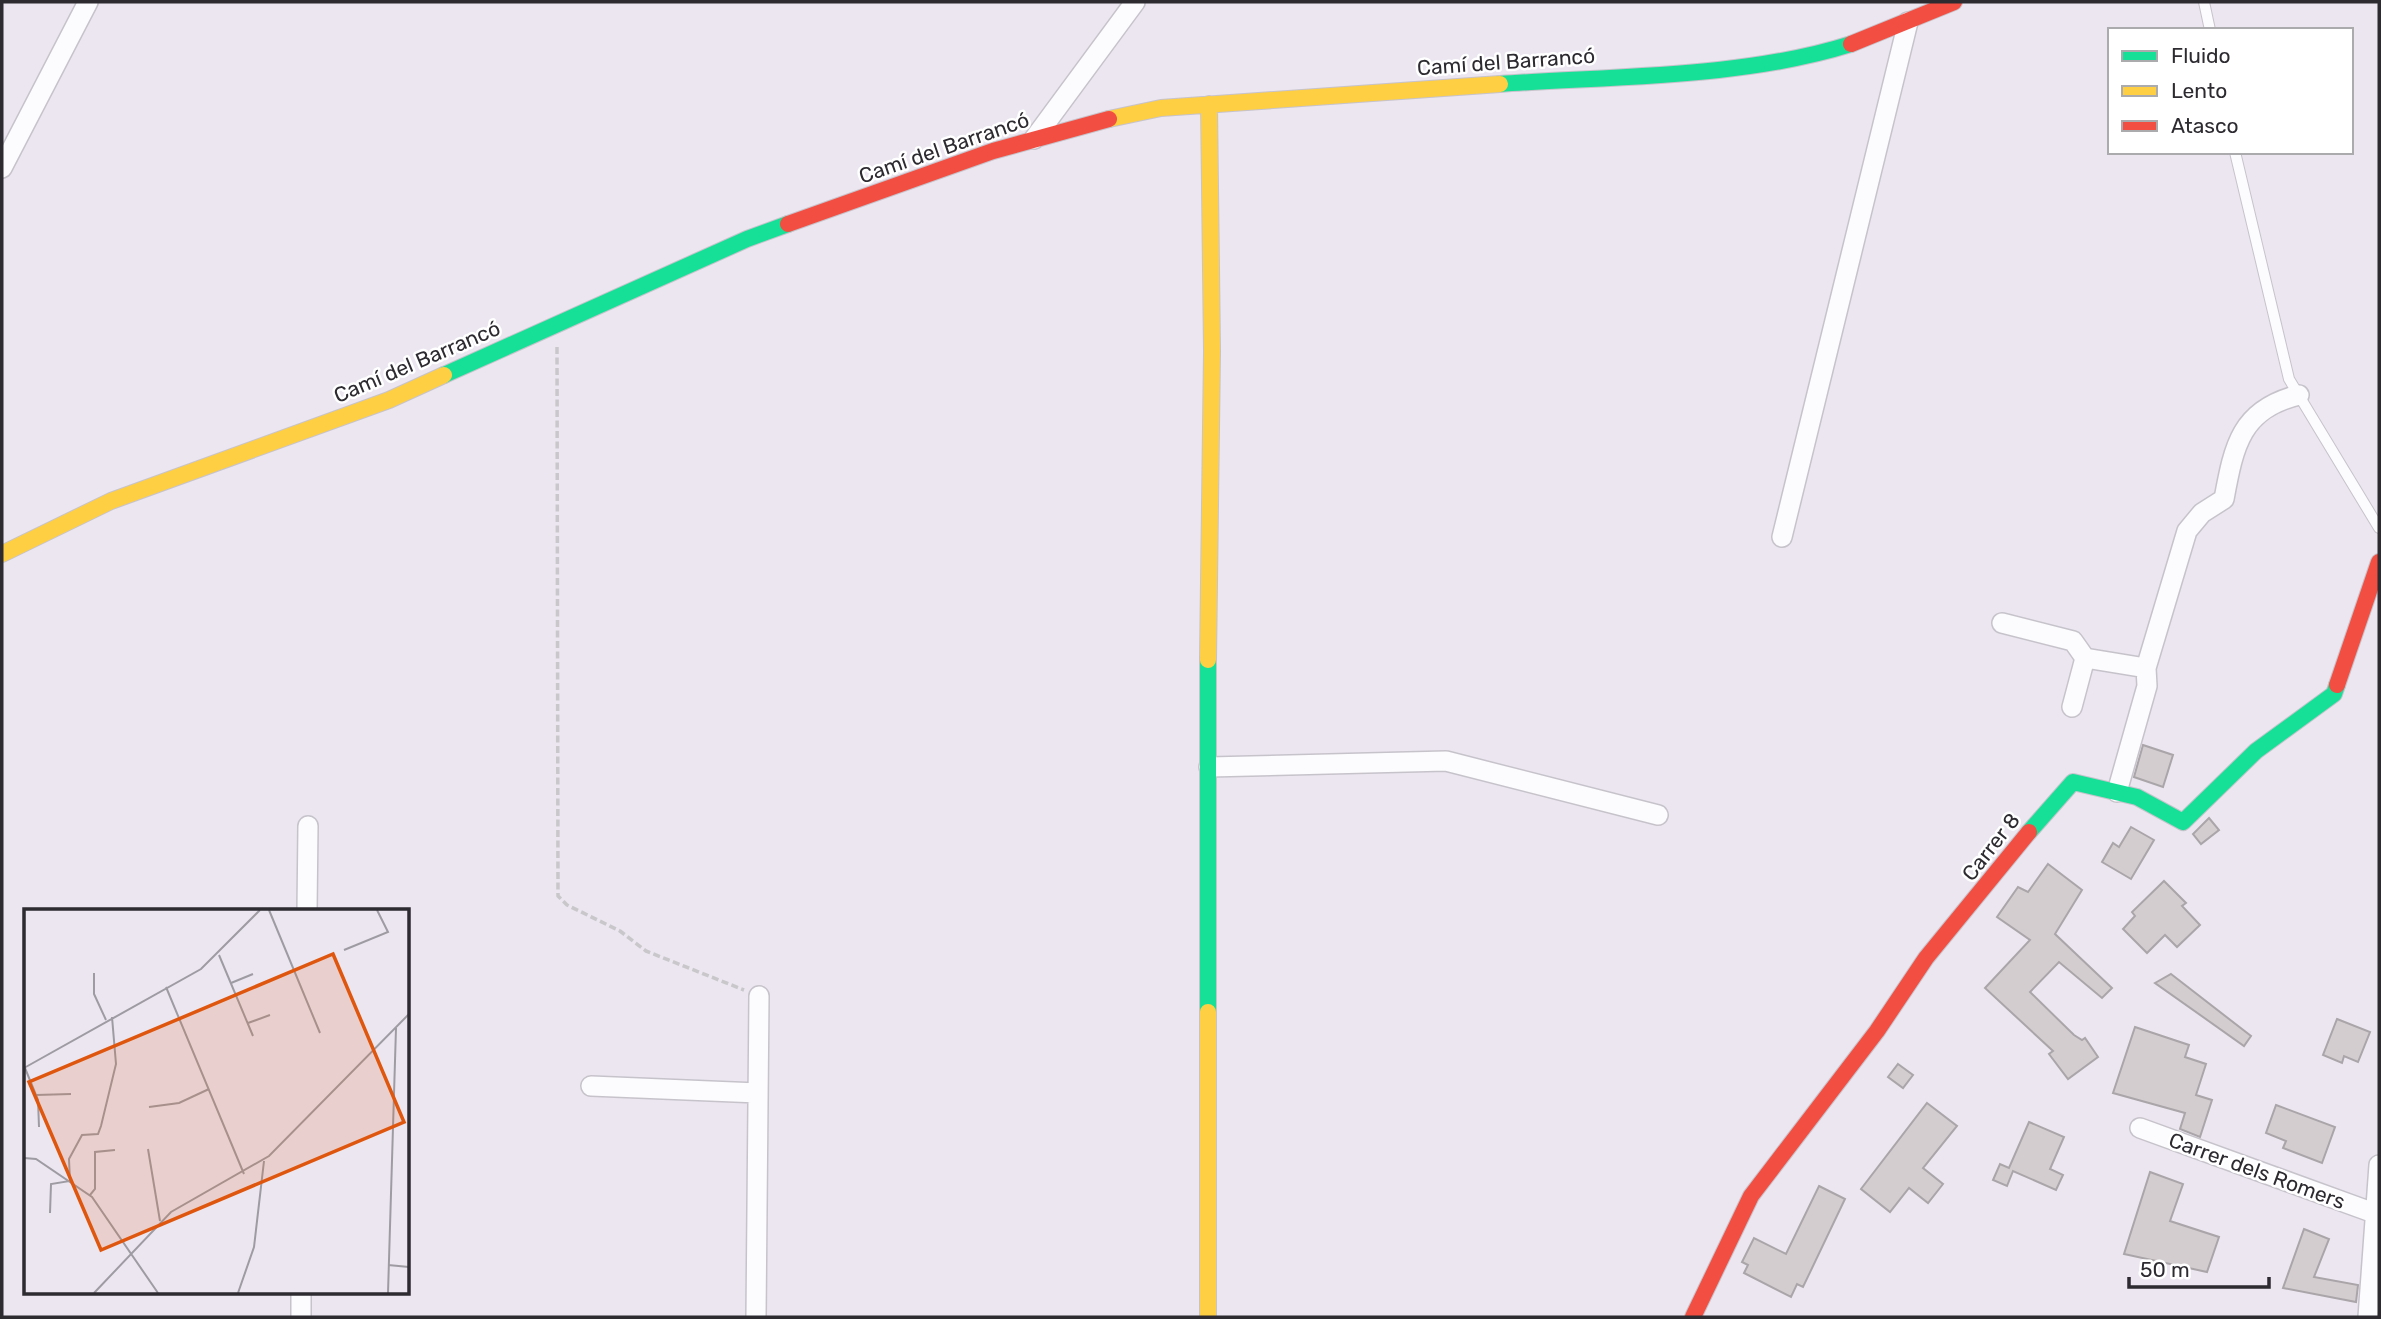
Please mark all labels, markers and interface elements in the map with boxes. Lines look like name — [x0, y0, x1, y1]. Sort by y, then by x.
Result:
legend — [2108, 28, 2353, 154]
street label: Camí del Barrancó — [1416, 43, 1596, 80]
text: Fluido — [2171, 43, 2231, 68]
text: Lento — [2171, 78, 2227, 103]
street label: Camí del Barrancó — [855, 107, 1032, 188]
text: Atasco — [2171, 113, 2239, 138]
street label: Camí del Barrancó — [330, 315, 504, 408]
street label: Carrer 8 — [1956, 808, 2025, 886]
inset map — [24, 909, 410, 1294]
street label: Carrer dels Romers — [2166, 1127, 2349, 1214]
scale bar — [2129, 1246, 2269, 1290]
text: 50 m — [2140, 1257, 2190, 1282]

